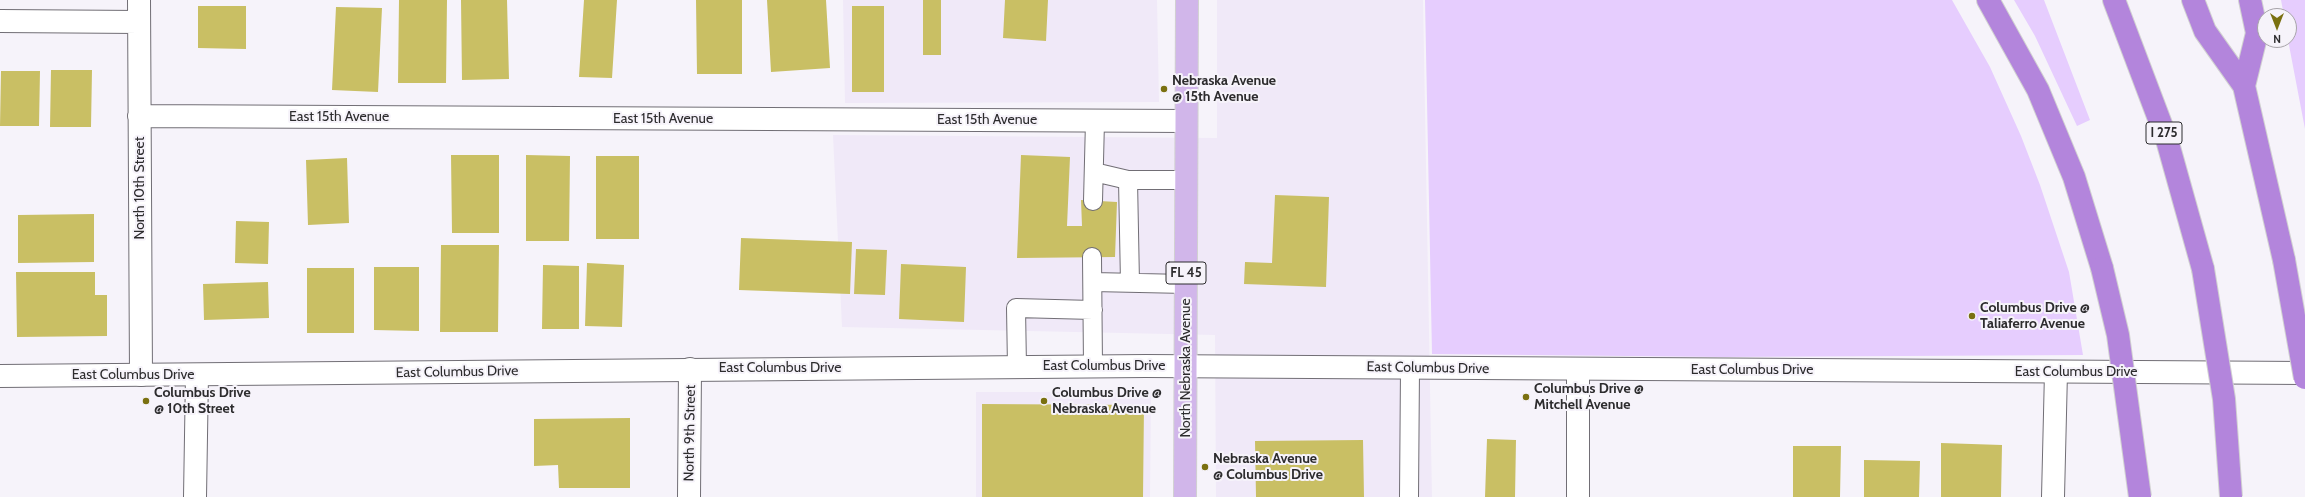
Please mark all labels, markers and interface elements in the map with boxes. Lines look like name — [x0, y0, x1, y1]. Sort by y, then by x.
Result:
north arrow — [2257, 8, 2297, 48]
text: N — [2273, 32, 2281, 46]
place label: Nebraska Avenue @ 15th Avenue — [1172, 73, 1276, 106]
marker: Nebraska Avenue @ 15th Avenue — [1159, 84, 1169, 94]
street label: East 15th Avenue — [289, 109, 389, 125]
street label: East 15th Avenue — [613, 111, 713, 127]
street label: East 15th Avenue — [937, 112, 1037, 128]
road number: I 275 — [2146, 122, 2182, 144]
street label: North 10th Street — [132, 136, 148, 240]
road number: FL 45 — [1166, 262, 1206, 284]
street label: North Nebraska Avenue — [1178, 298, 1194, 438]
place label: Columbus Drive @ Taliaferro Avenue — [1980, 300, 2090, 332]
marker: Columbus Drive @ Taliaferro Avenue — [1967, 311, 1977, 321]
street label: East Columbus Drive — [1043, 358, 1165, 374]
street label: East Columbus Drive — [1367, 359, 1489, 377]
street label: East Columbus Drive — [719, 360, 841, 376]
street label: East Columbus Drive — [1691, 362, 1813, 378]
street label: East Columbus Drive — [396, 363, 518, 381]
street label: East Columbus Drive — [2015, 364, 2137, 380]
street label: East Columbus Drive — [72, 367, 194, 383]
place label: Columbus Drive @ Mitchell Avenue — [1534, 381, 1644, 414]
place label: Columbus Drive @ 10th Street — [154, 385, 251, 418]
street label: North 9th Street — [681, 385, 699, 481]
place label: Columbus Drive @ Nebraska Avenue — [1052, 385, 1162, 418]
marker: Columbus Drive @ Mitchell Avenue — [1521, 392, 1531, 402]
marker: Columbus Drive @ 10th Street — [141, 396, 151, 406]
marker: Columbus Drive @ Nebraska Avenue — [1039, 396, 1049, 406]
place label: Nebraska Avenue @ Columbus Drive — [1213, 451, 1323, 484]
marker: Nebraska Avenue @ Columbus Drive — [1200, 462, 1210, 472]

